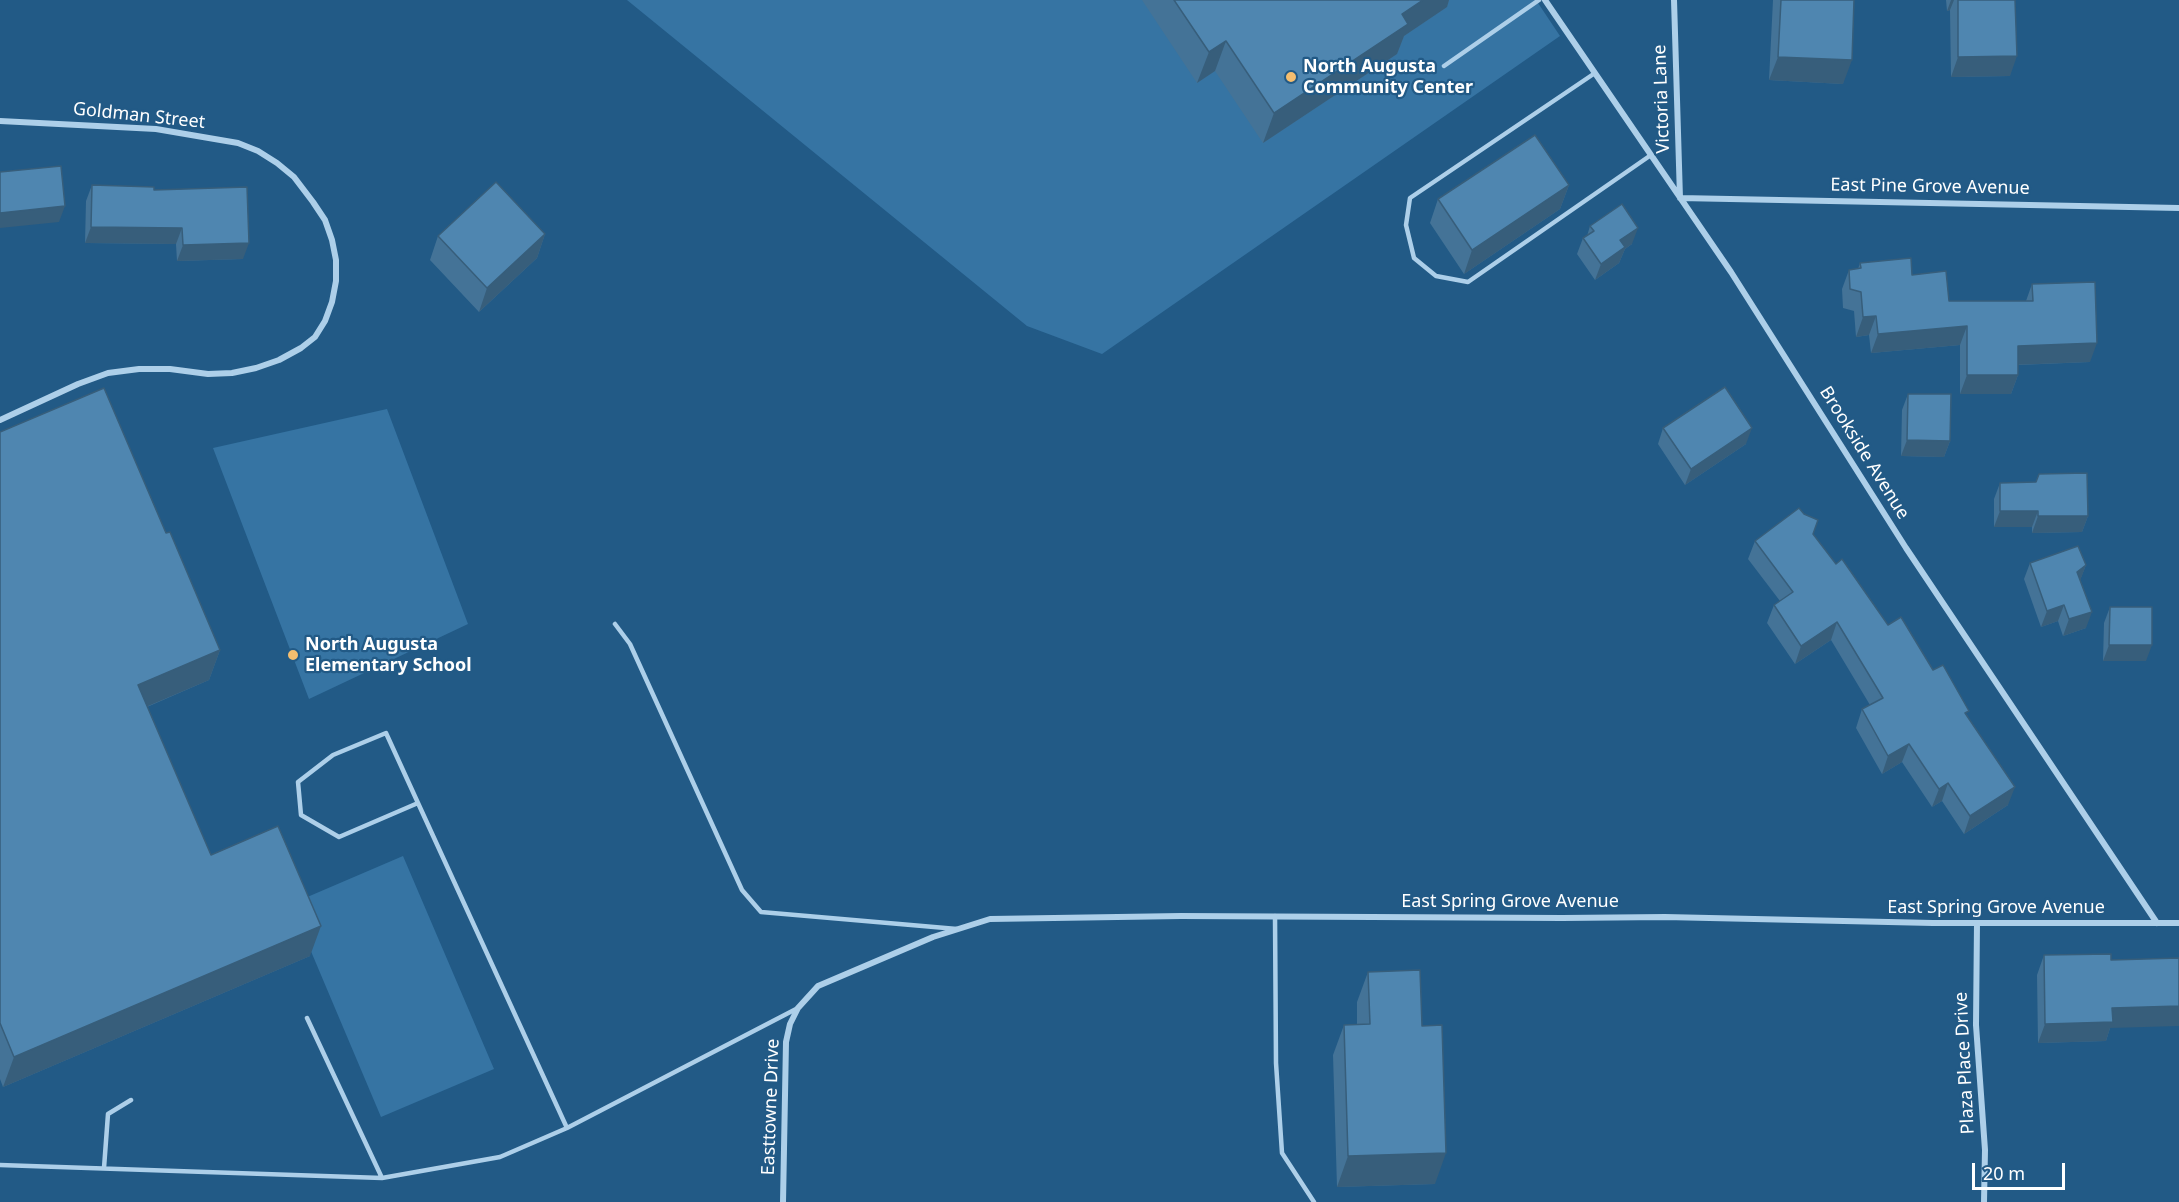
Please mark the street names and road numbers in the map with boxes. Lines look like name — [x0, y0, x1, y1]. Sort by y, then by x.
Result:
street label: Victoria Lane — [1649, 44, 1675, 154]
street label: Goldman Street — [72, 98, 206, 134]
street label: East Pine Grove Avenue — [1830, 174, 2030, 200]
street label: Brookside Avenue — [1814, 383, 1914, 523]
street label: East Spring Grove Avenue — [1401, 891, 1619, 913]
street label: East Spring Grove Avenue — [1887, 897, 2105, 919]
street label: Plaza Place Drive — [1950, 991, 1980, 1135]
street label: Easttowne Drive — [758, 1038, 784, 1176]

